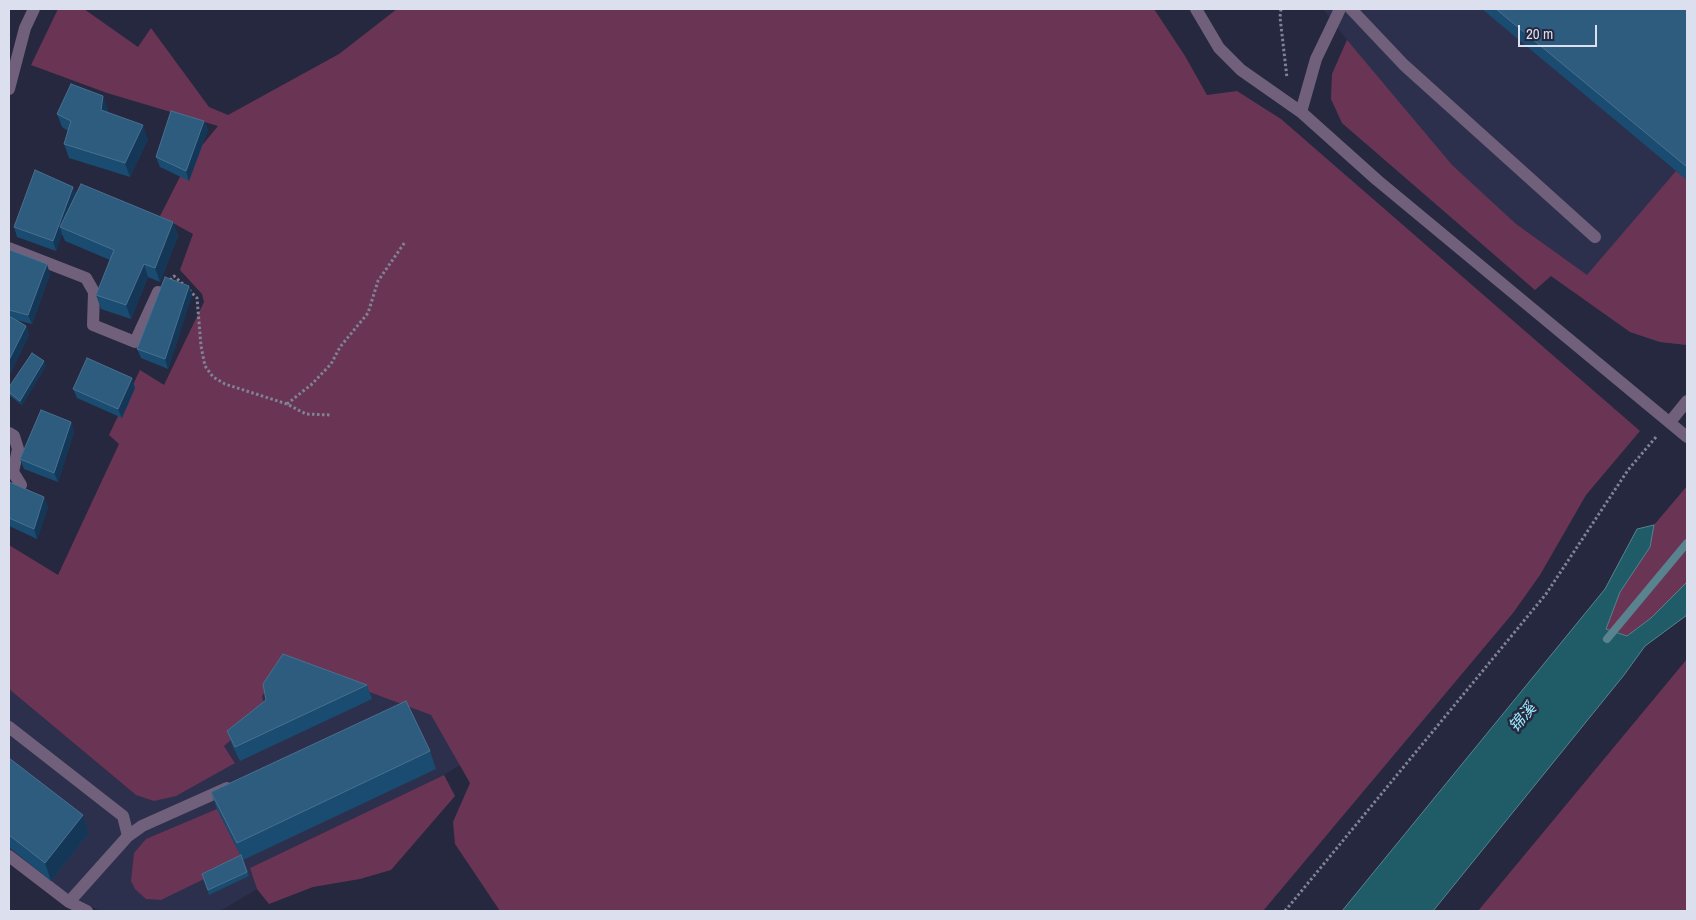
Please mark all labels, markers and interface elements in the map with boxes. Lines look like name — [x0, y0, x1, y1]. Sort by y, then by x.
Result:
scale bar — [1521, 15, 1600, 47]
text: 20 m — [1526, 23, 1553, 44]
water label: 锦溪 — [1505, 700, 1541, 736]

